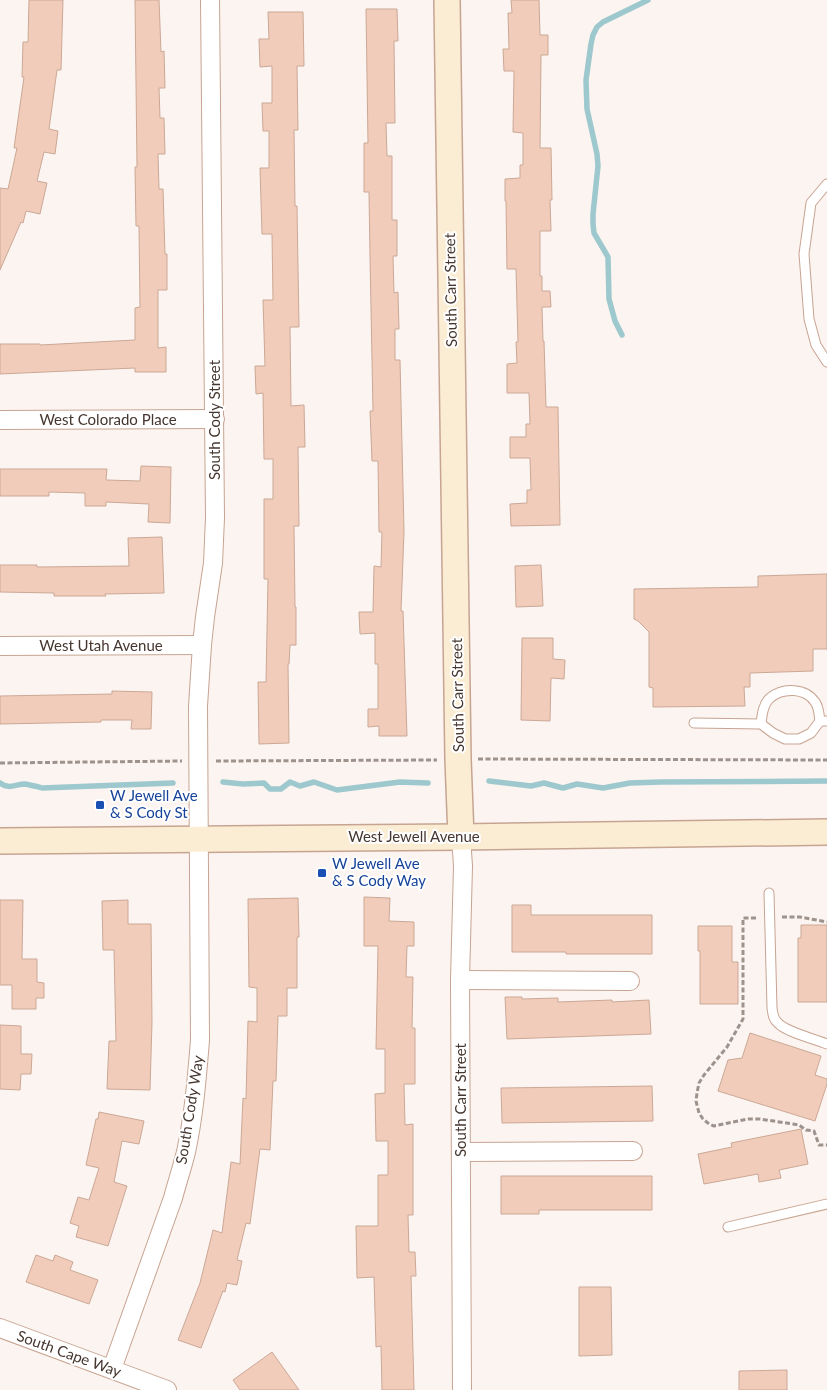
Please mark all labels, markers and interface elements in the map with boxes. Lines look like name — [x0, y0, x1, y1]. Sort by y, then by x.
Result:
street label: South Carr Street — [440, 232, 460, 347]
street label: South Cody Street — [205, 359, 223, 480]
street label: West Colorado Place — [39, 410, 177, 428]
street label: West Utah Avenue — [39, 636, 163, 654]
street label: South Carr Street — [447, 637, 467, 752]
place label: W Jewell Ave & S Cody St — [110, 786, 198, 821]
marker: W Jewell Ave & S Cody St — [94, 799, 106, 811]
street label: West Jewell Avenue — [348, 827, 480, 845]
place label: W Jewell Ave & S Cody Way — [332, 854, 426, 889]
marker: W Jewell Ave & S Cody Way — [316, 867, 328, 879]
street label: South Carr Street — [451, 1042, 469, 1157]
street label: South Cody Way — [172, 1054, 207, 1166]
street label: South Cape Way — [15, 1326, 124, 1380]

